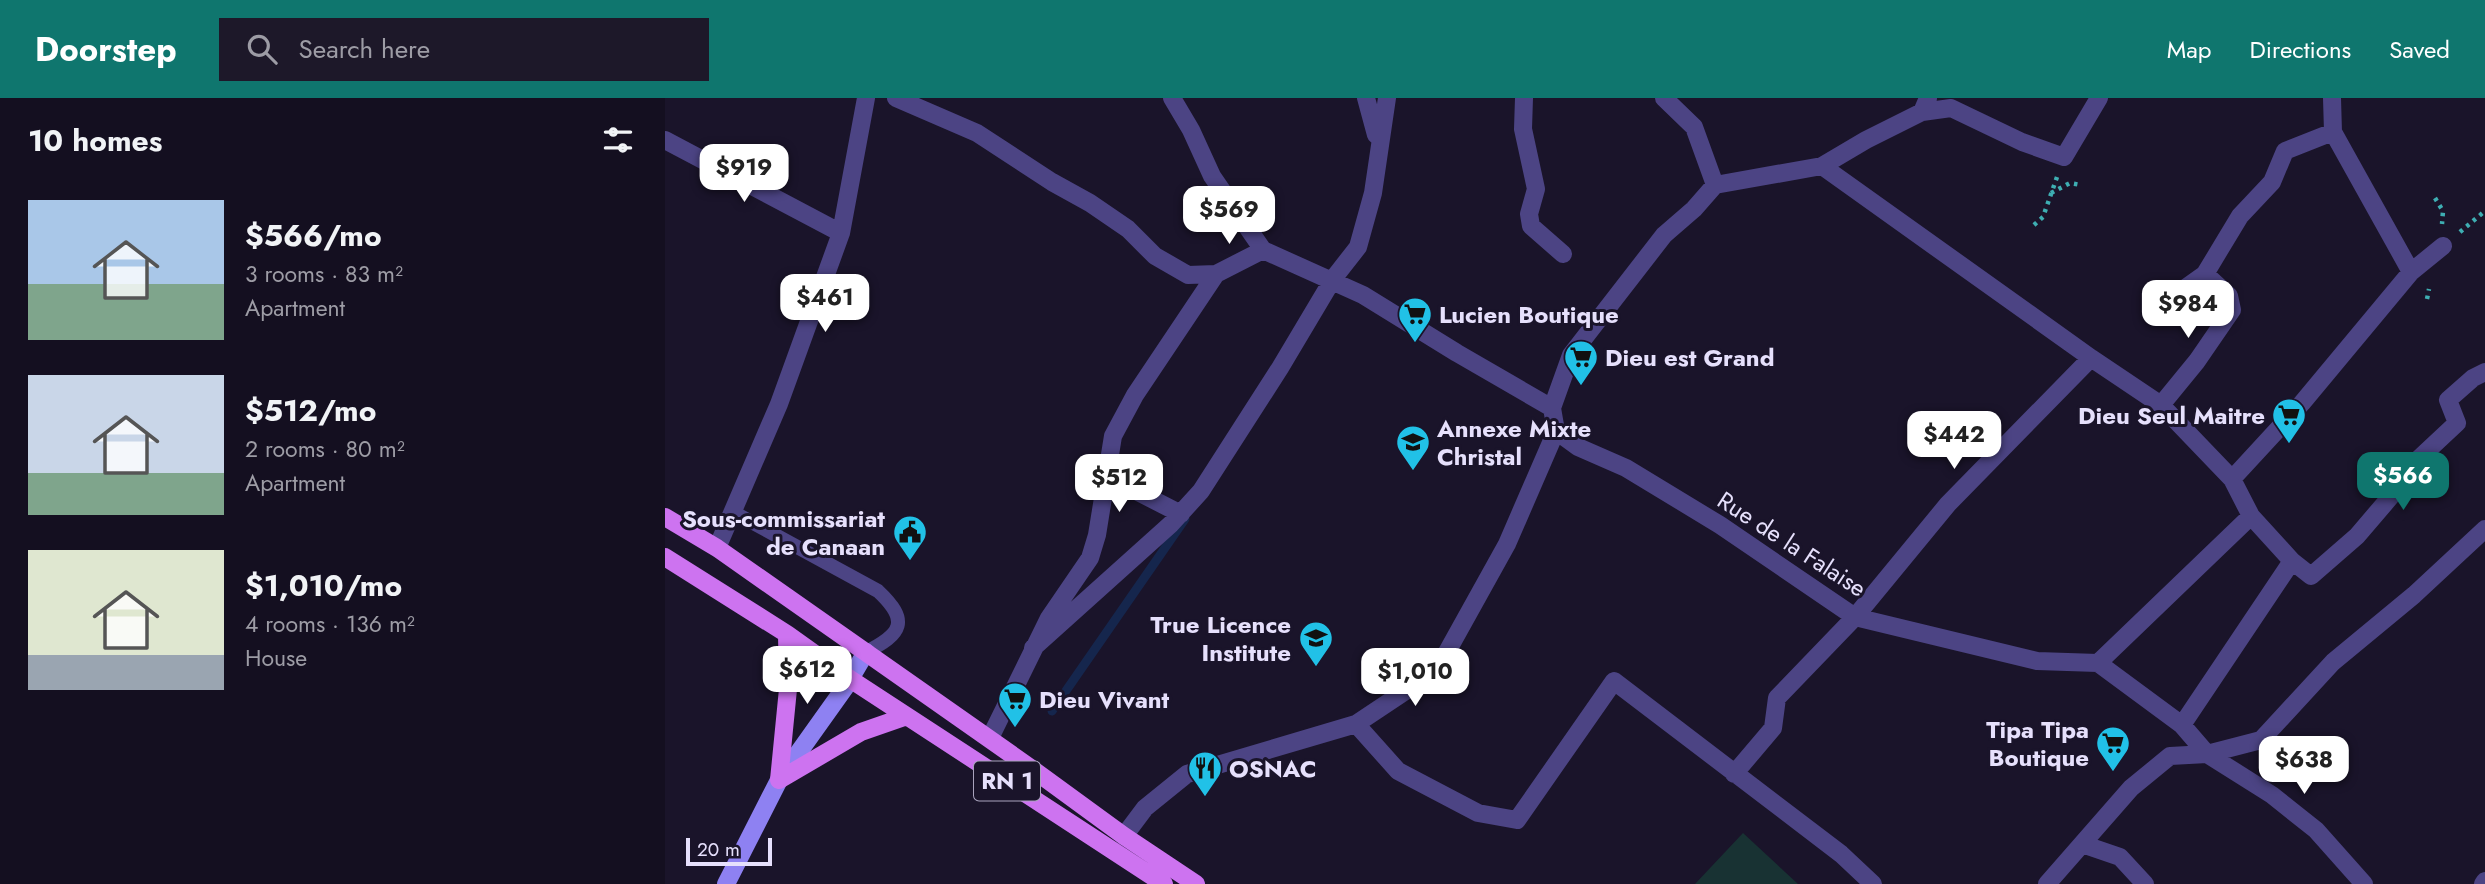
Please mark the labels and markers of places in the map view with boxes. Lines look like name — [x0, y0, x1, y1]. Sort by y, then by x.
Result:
pin: $919 — [703, 144, 785, 204]
pin: $569 — [1188, 186, 1270, 246]
pin: $461 — [784, 274, 866, 334]
pin: $984 — [2147, 280, 2229, 340]
supermarket icon: Lucien Boutique — [1396, 295, 1434, 344]
place label: Lucien Boutique — [1439, 297, 1619, 332]
supermarket icon: Dieu est Grand — [1562, 338, 1600, 387]
place label: Dieu est Grand — [1605, 340, 1774, 375]
supermarket icon: Dieu Seul Maitre — [2270, 396, 2308, 445]
place label: Dieu Seul Maitre — [2078, 398, 2265, 433]
place label: Annexe Mixte Christal — [1436, 411, 1591, 474]
pin: $442 — [1913, 412, 1995, 471]
school or university icon: Annexe Mixte Christal — [1394, 423, 1432, 472]
pin: $566 — [2362, 452, 2444, 512]
pin: $512 — [1078, 454, 1160, 514]
place label: Sous-commissariat de Canaan — [682, 501, 885, 564]
public building icon: Sous-commissariat de Canaan — [891, 513, 929, 562]
place label: True Licence Institute — [1151, 607, 1291, 670]
school or university icon: True Licence Institute — [1297, 619, 1335, 668]
pin: $612 — [766, 646, 848, 706]
pin: $1,010 — [1358, 648, 1472, 708]
supermarket icon: Dieu Vivant — [996, 680, 1034, 729]
place label: Dieu Vivant — [1039, 682, 1170, 717]
place label: Tipa Tipa Boutique — [1986, 712, 2089, 775]
supermarket icon: Tipa Tipa Boutique — [2094, 724, 2132, 773]
pin: $638 — [2263, 736, 2345, 796]
restaurant icon: OSNAC — [1186, 749, 1224, 798]
place label: OSNAC — [1229, 751, 1317, 786]

